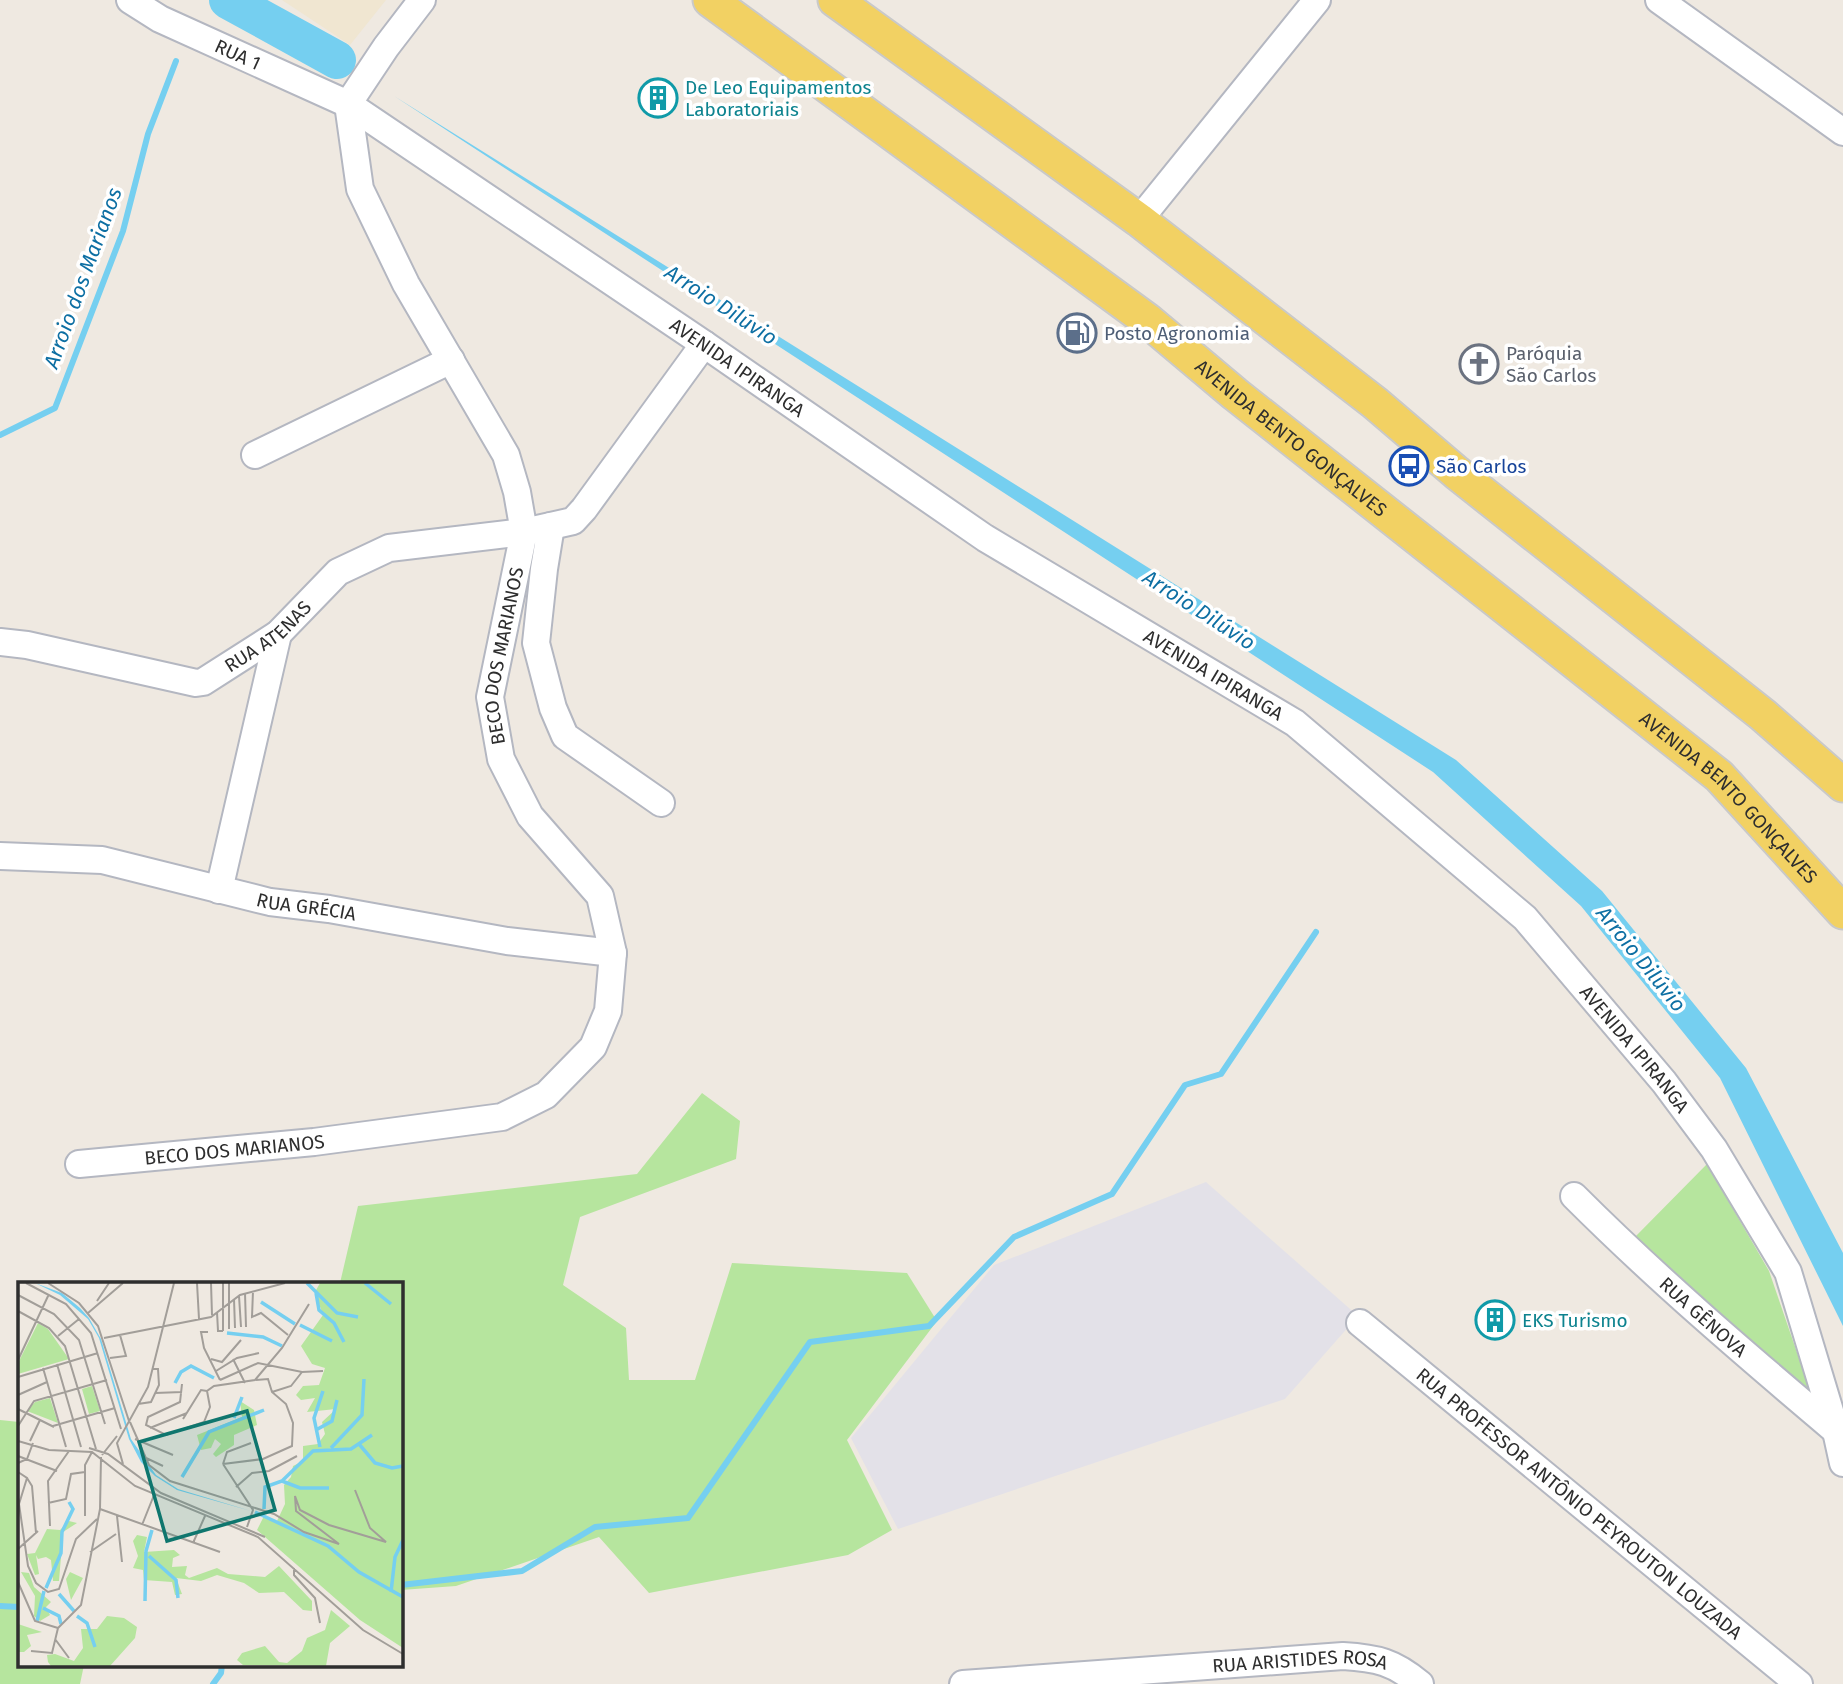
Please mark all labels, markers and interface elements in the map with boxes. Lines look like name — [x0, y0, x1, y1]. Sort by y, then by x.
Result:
street label: RUA 1 — [211, 34, 264, 75]
place label: De Leo Equipamentos Laboratoriais — [685, 76, 872, 121]
building icon: De Leo Equipamentos Laboratoriais — [637, 77, 679, 119]
water label: Arroio dos Marianos — [38, 184, 128, 373]
water label: Arroio Dilúvio — [659, 259, 782, 351]
fuel station icon: Posto Agronomia — [1056, 312, 1098, 354]
street label: AVENIDA IPIRANGA — [665, 313, 809, 422]
place label: Posto Agronomia — [1104, 322, 1250, 345]
place label: Paróquia São Carlos — [1506, 342, 1597, 387]
church icon: Paróquia São Carlos — [1458, 343, 1500, 385]
street label: AVENIDA BENTO GONÇALVES — [1191, 355, 1392, 522]
bus stop icon: São Carlos — [1388, 445, 1430, 487]
place label: São Carlos — [1436, 455, 1527, 478]
water label: Arroio Dilúvio — [1137, 564, 1260, 656]
street label: BECO DOS MARIANOS — [479, 565, 528, 747]
street label: RUA ATENAS — [220, 596, 316, 677]
street label: AVENIDA IPIRANGA — [1140, 624, 1288, 725]
street label: AVENIDA BENTO GONÇALVES — [1635, 707, 1822, 888]
street label: RUA GRÉCIA — [254, 888, 358, 926]
water label: Arroio Dilúvio — [1590, 900, 1692, 1017]
street label: AVENIDA IPIRANGA — [1575, 981, 1694, 1117]
street label: BECO DOS MARIANOS — [143, 1130, 326, 1170]
street label: RUA GÊNOVA — [1655, 1272, 1752, 1362]
inset map — [18, 1282, 402, 1666]
building icon: EKS Turismo — [1474, 1299, 1516, 1341]
place label: EKS Turismo — [1522, 1309, 1628, 1332]
street label: RUA PROFESSOR ANTÔNIO PEYROUTON LOUZADA — [1412, 1363, 1747, 1644]
street label: RUA ARISTIDES ROSA — [1211, 1645, 1391, 1678]

